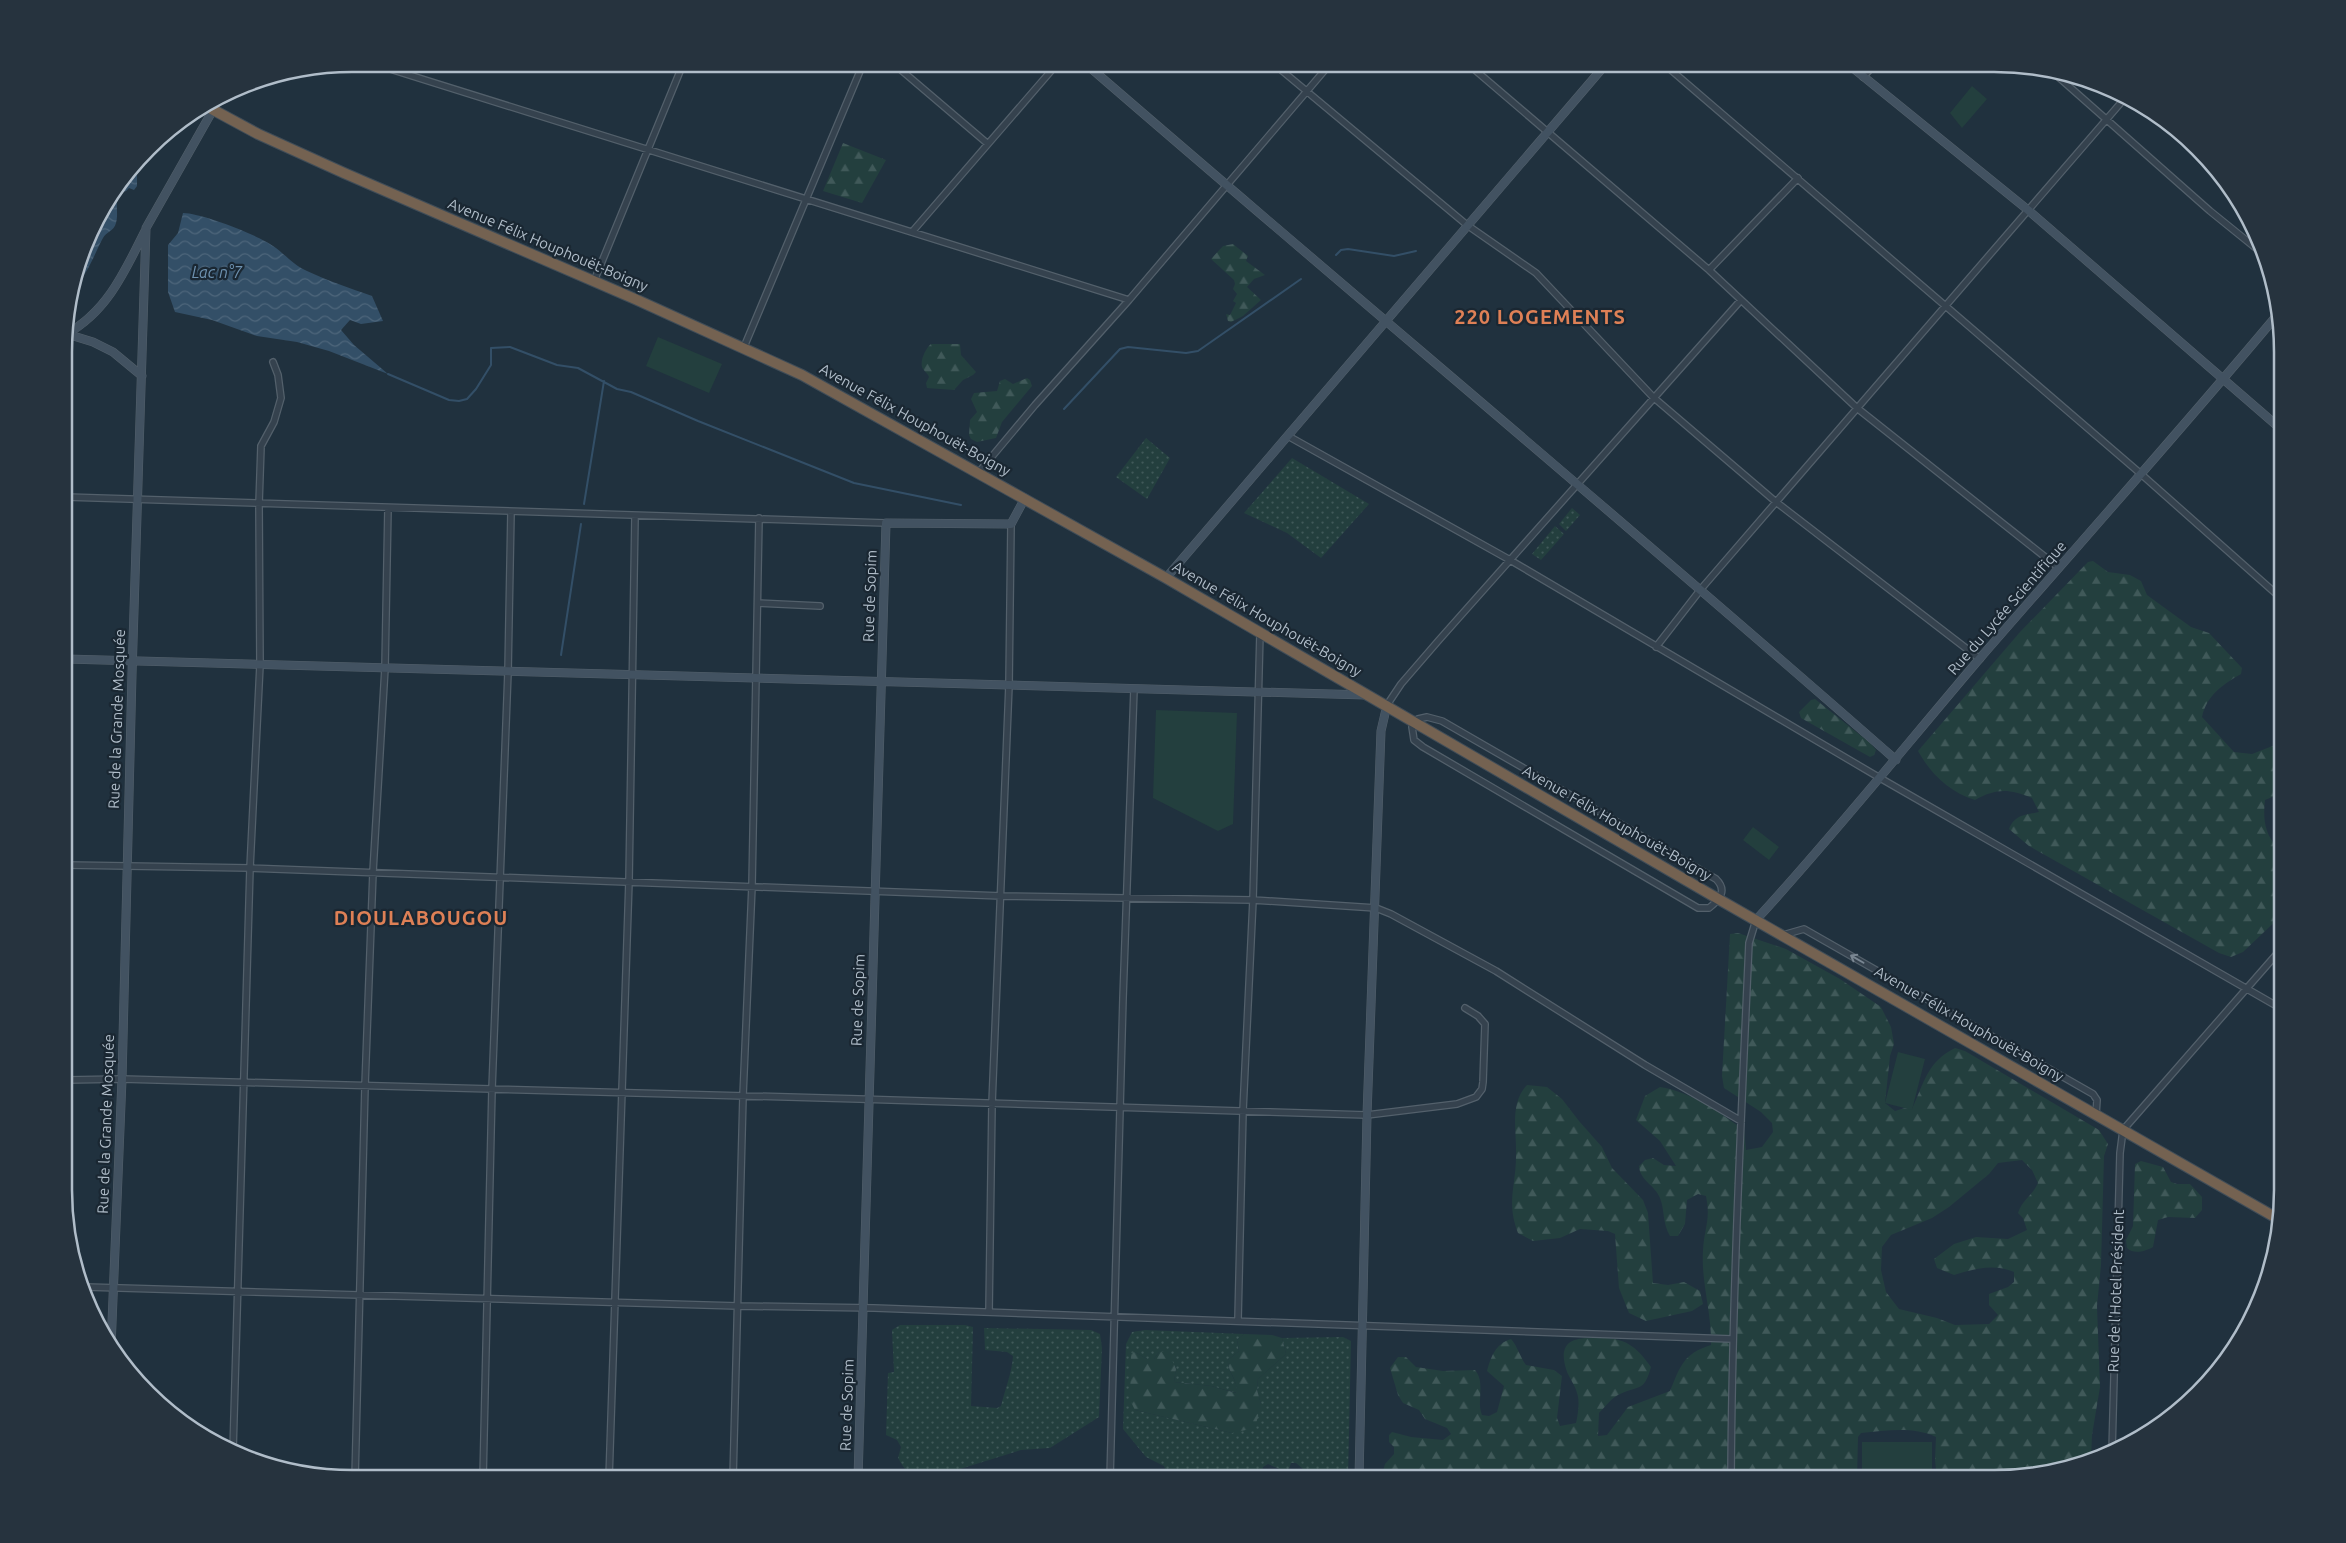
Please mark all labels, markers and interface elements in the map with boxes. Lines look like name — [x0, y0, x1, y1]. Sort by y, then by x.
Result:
street label: Avenue Félix Houphouët-Boigny — [446, 195, 651, 294]
water label: Lac n°7 — [192, 263, 243, 281]
district label: 220 LOGEMENTS — [1454, 305, 1626, 328]
street label: Avenue Félix Houphouët-Boigny — [817, 360, 1014, 479]
street label: Rue du Lycée Scientifique — [1944, 537, 2069, 678]
street label: Rue de Sopim — [859, 550, 880, 642]
street label: Avenue Félix Houphouët-Boigny — [1170, 557, 1365, 680]
street label: Rue de la Grande Mosquée — [105, 629, 128, 809]
street label: Avenue Félix Houphouët-Boigny — [1520, 761, 1715, 884]
district label: DIOULABOUGOU — [334, 906, 508, 929]
street label: Rue de Sopim — [847, 954, 868, 1046]
one-way arrow — [1850, 954, 1865, 964]
street label: Avenue Félix Houphouët-Boigny — [1872, 962, 2067, 1085]
street label: Rue de la Grande Mosquée — [94, 1034, 117, 1214]
street label: Rue de l'Hotel Président — [2104, 1209, 2127, 1373]
street label: Rue de Sopim — [836, 1359, 857, 1451]

